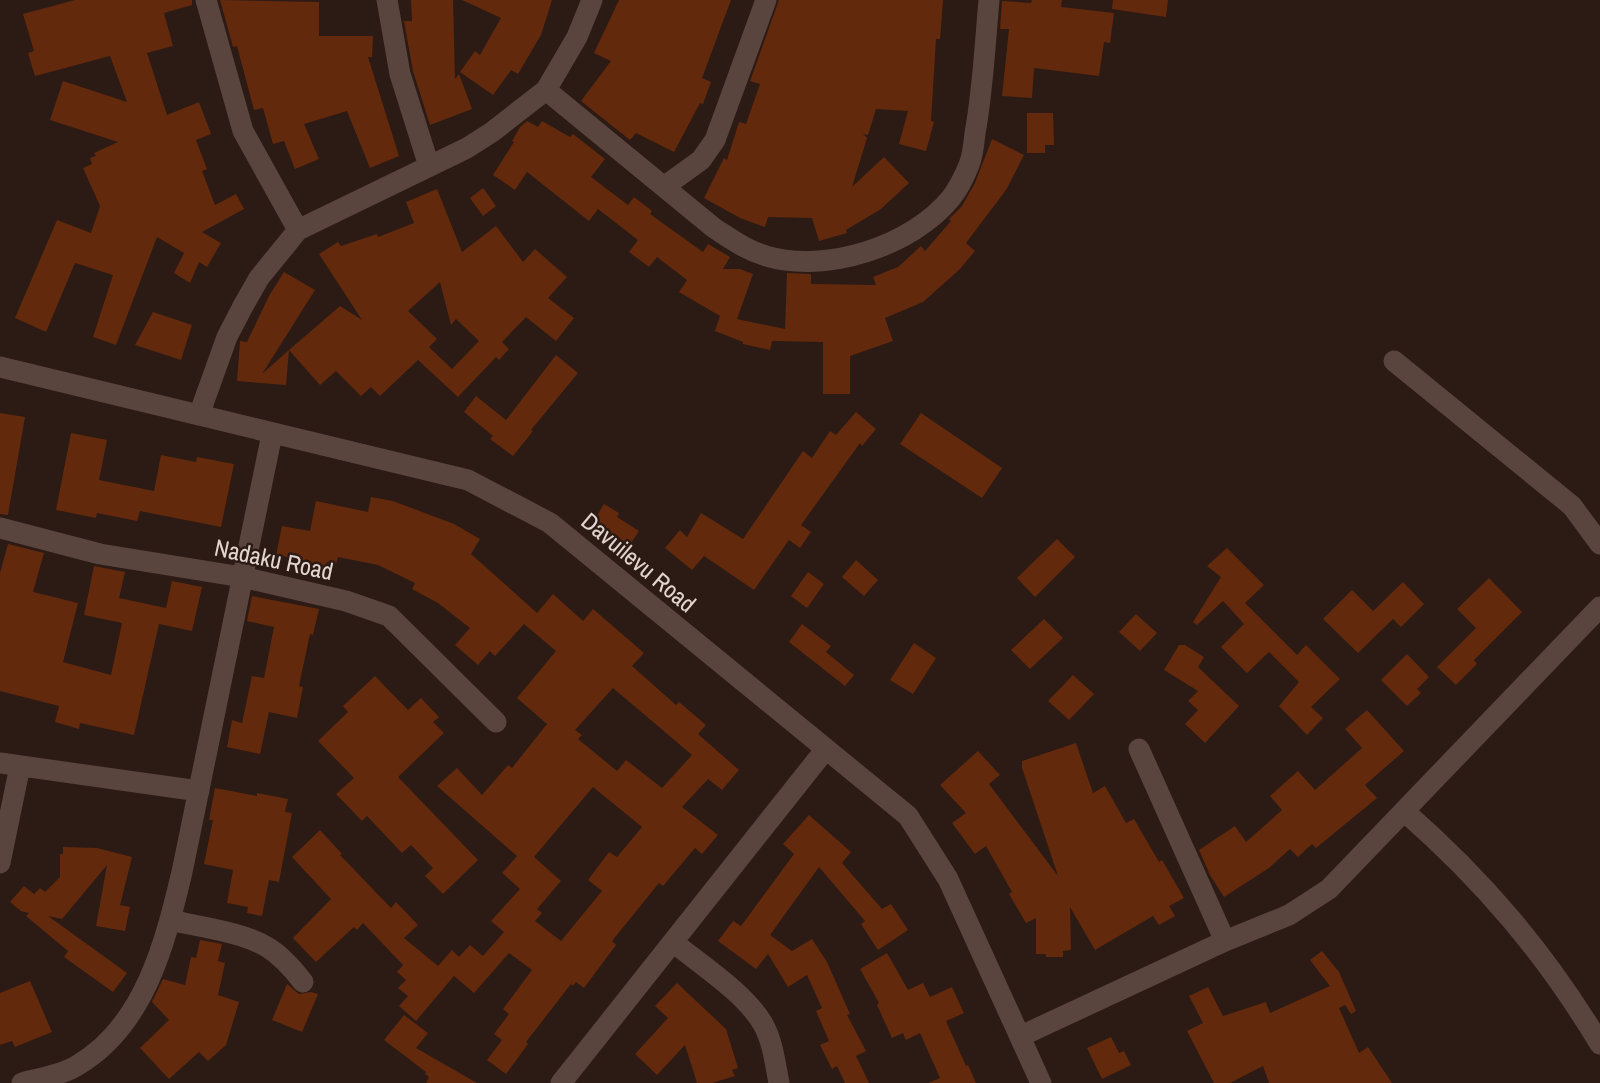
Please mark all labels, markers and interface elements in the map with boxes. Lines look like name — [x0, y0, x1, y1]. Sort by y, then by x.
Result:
street label: Davuilevu Road — [575, 505, 703, 619]
street label: Nadaku Road — [212, 531, 336, 587]

